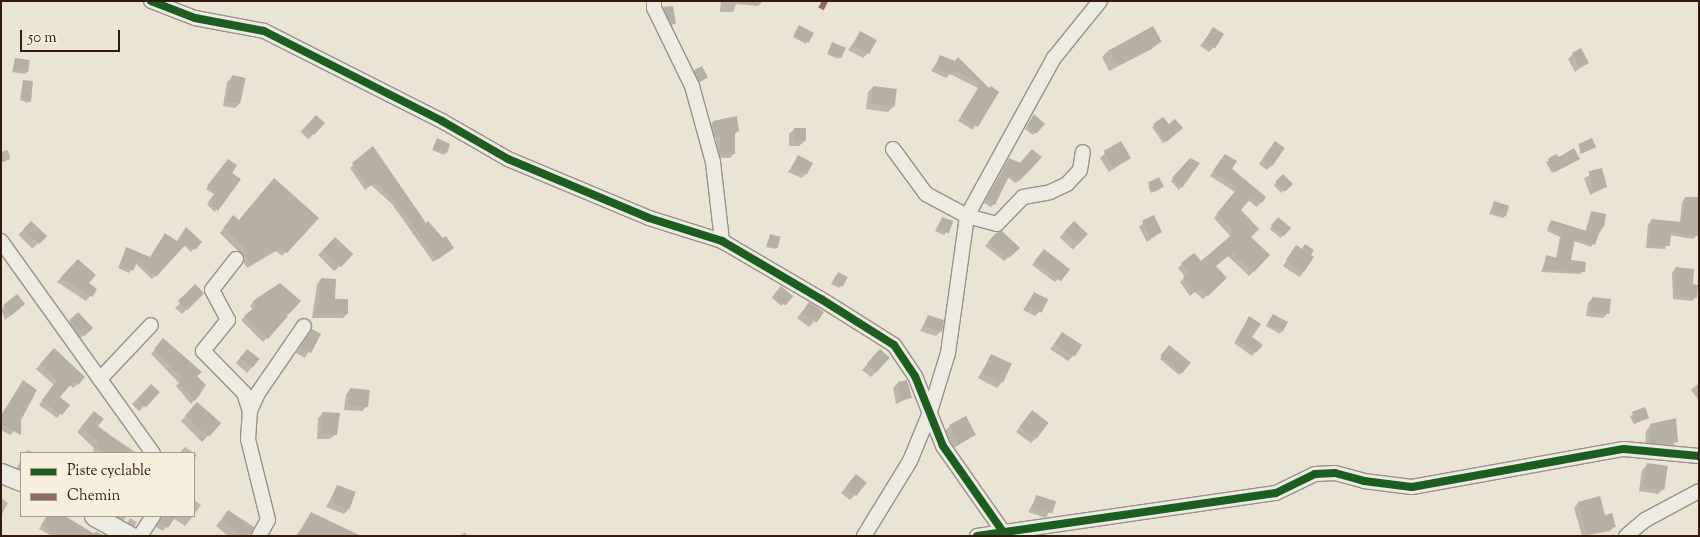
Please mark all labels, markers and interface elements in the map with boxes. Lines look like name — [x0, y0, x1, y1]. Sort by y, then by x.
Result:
scale bar — [22, 20, 122, 52]
text: 50 m — [28, 28, 57, 49]
legend — [20, 452, 195, 517]
text: Piste cyclable — [67, 461, 151, 482]
text: Chemin — [67, 486, 120, 507]

